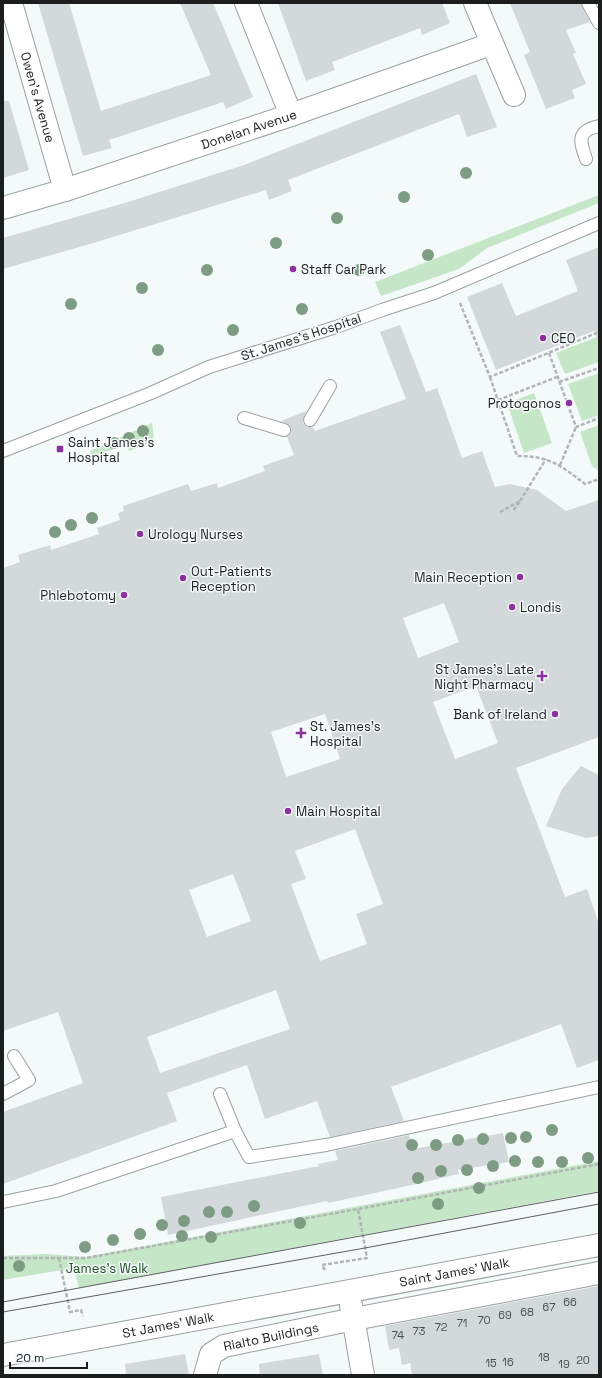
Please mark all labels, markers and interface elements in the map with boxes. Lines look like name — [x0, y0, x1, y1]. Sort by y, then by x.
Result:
street label: Owen's Avenue — [17, 50, 59, 144]
street label: Donelan Avenue — [198, 105, 299, 153]
place label: Staff Car Park — [301, 261, 386, 278]
marker: Staff Car Park — [288, 264, 298, 274]
street label: St. James's Hospital — [239, 310, 363, 364]
place label: CEO — [551, 330, 575, 347]
marker: CEO — [538, 333, 548, 343]
place label: Protogonos — [488, 395, 561, 412]
marker: Protogonos — [564, 398, 574, 408]
place label: Saint James's Hospital — [68, 434, 154, 466]
marker: Saint James's Hospital — [55, 444, 65, 454]
place label: Urology Nurses — [148, 526, 243, 543]
marker: Urology Nurses — [135, 529, 145, 539]
place label: Out-Patients Reception — [191, 563, 272, 595]
place label: Main Reception — [414, 569, 512, 586]
marker: Main Reception — [515, 572, 525, 582]
marker: Out-Patients Reception — [178, 573, 188, 583]
place label: Phlebotomy — [40, 587, 116, 604]
marker: Phlebotomy — [119, 590, 129, 600]
place label: Londis — [520, 599, 562, 616]
marker: Londis — [507, 602, 517, 612]
place label: St James's Late Night Pharmacy — [434, 661, 534, 693]
marker: St James's Late Night Pharmacy — [537, 671, 547, 681]
place label: Bank of Ireland — [453, 706, 547, 723]
marker: Bank of Ireland — [550, 709, 560, 719]
place label: St. James's Hospital — [310, 718, 381, 750]
marker: St. James's Hospital — [295, 727, 307, 739]
place label: Main Hospital — [296, 803, 381, 820]
marker: Main Hospital — [283, 806, 293, 816]
street label: Saint James' Walk — [398, 1253, 511, 1290]
park label: James's Walk — [66, 1260, 148, 1277]
house number: 66 — [563, 1295, 577, 1309]
house number: 67 — [543, 1300, 555, 1314]
house number: 68 — [520, 1305, 534, 1319]
street label: St James' Walk — [121, 1308, 216, 1341]
house number: 69 — [498, 1308, 512, 1322]
house number: 70 — [477, 1313, 491, 1327]
house number: 71 — [457, 1316, 467, 1330]
street label: Rialto Buildings — [222, 1318, 320, 1354]
house number: 72 — [435, 1320, 448, 1334]
house number: 73 — [413, 1324, 426, 1338]
house number: 74 — [392, 1328, 404, 1342]
scale bar — [10, 1344, 87, 1370]
text: 20 m — [16, 1350, 44, 1366]
house number: 18 — [538, 1350, 550, 1364]
house number: 20 — [576, 1353, 590, 1367]
house number: 16 — [502, 1355, 514, 1369]
house number: 15 — [485, 1356, 497, 1370]
house number: 19 — [558, 1357, 570, 1371]

